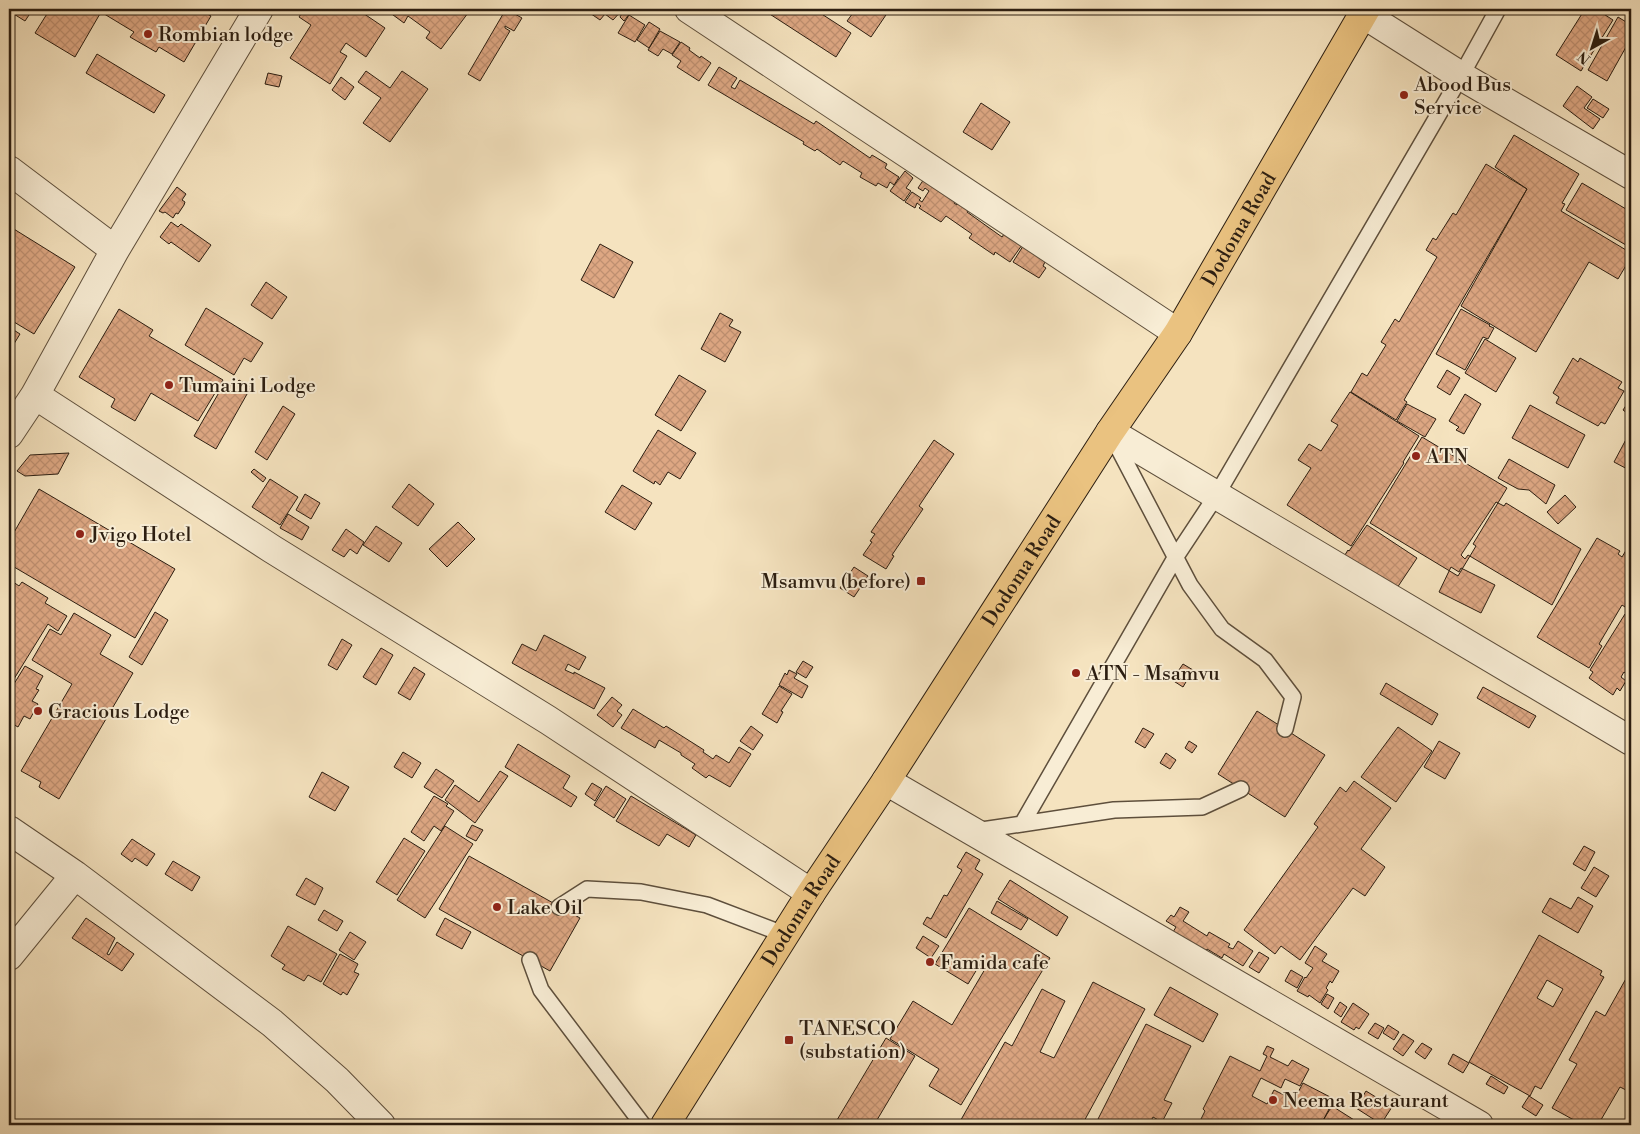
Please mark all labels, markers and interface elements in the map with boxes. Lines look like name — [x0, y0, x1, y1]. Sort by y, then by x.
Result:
north arrow — [1568, 22, 1618, 72]
place label: Rombian lodge — [158, 23, 293, 48]
marker: Rombian lodge — [142, 28, 154, 40]
text: N — [1574, 47, 1594, 68]
place label: Abood Bus Service — [1413, 73, 1511, 121]
marker: Abood Bus Service — [1398, 89, 1410, 101]
street label: Dodoma Road — [1197, 168, 1283, 291]
place label: Tumaini Lodge — [179, 374, 316, 399]
marker: Tumaini Lodge — [163, 379, 175, 391]
place label: ATN — [1425, 445, 1468, 470]
marker: ATN — [1410, 450, 1422, 462]
street label: Dodoma Road — [977, 510, 1068, 632]
place label: Jvigo Hotel — [89, 523, 192, 548]
marker: Jvigo Hotel — [74, 528, 86, 540]
place label: Msamvu (before) — [761, 570, 911, 595]
marker: Msamvu (before) — [915, 575, 927, 587]
place label: ATN - Msamvu — [1085, 662, 1220, 687]
marker: ATN - Msamvu — [1070, 667, 1082, 679]
place label: Gracious Lodge — [48, 700, 190, 725]
marker: Gracious Lodge — [32, 705, 44, 717]
street label: Dodoma Road — [757, 850, 847, 971]
place label: Lake Oil — [507, 896, 583, 921]
marker: Lake Oil — [491, 901, 503, 913]
place label: Famida cafe — [940, 951, 1049, 976]
marker: Famida cafe — [924, 956, 936, 968]
place label: TANESCO (substation) — [799, 1017, 906, 1065]
marker: TANESCO (substation) — [783, 1034, 795, 1046]
place label: Neema Restaurant — [1283, 1089, 1449, 1114]
marker: Neema Restaurant — [1267, 1094, 1279, 1106]

